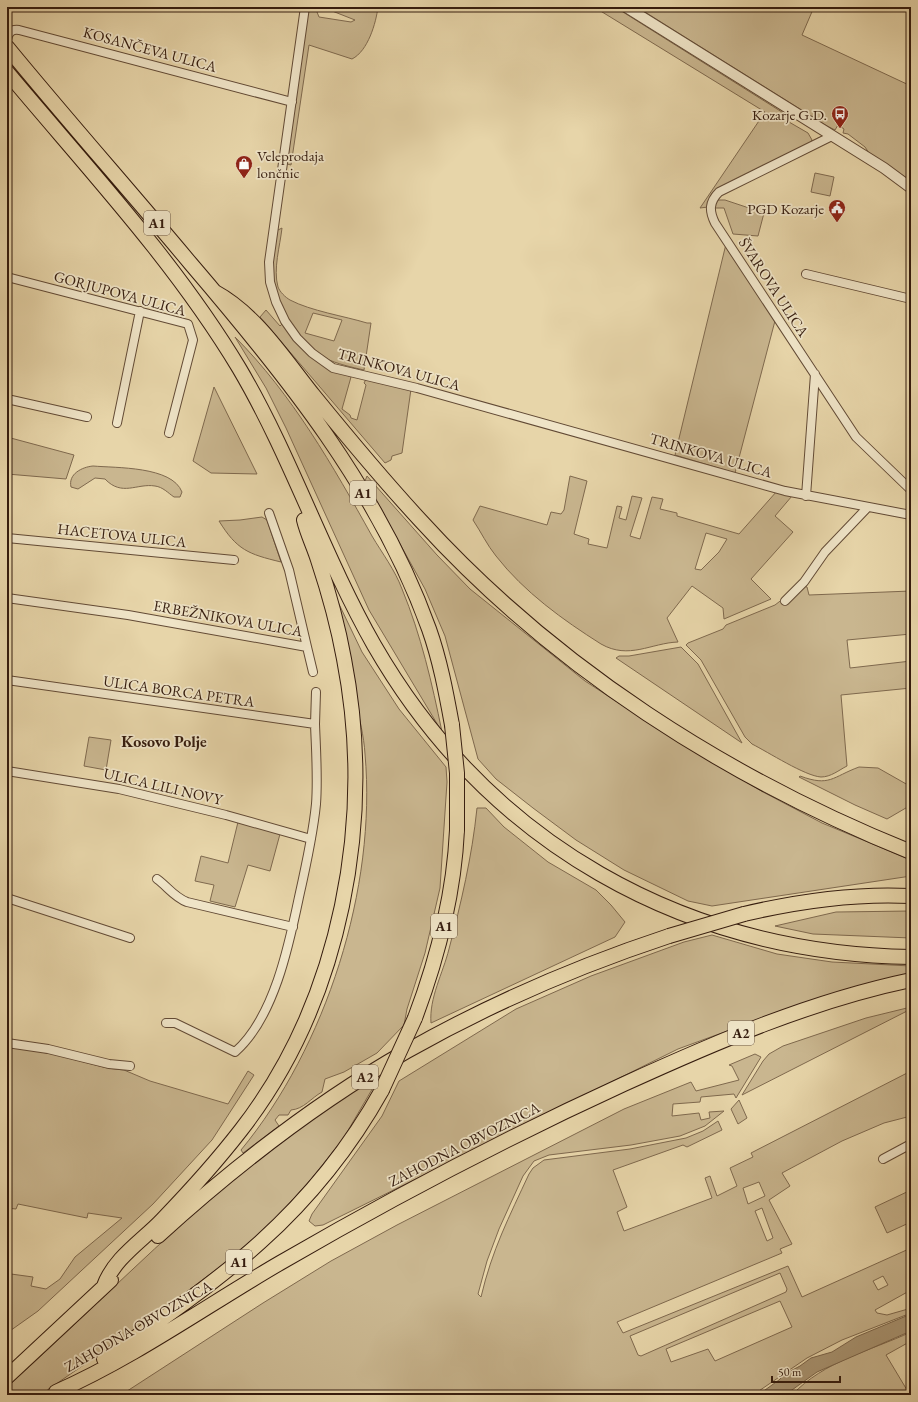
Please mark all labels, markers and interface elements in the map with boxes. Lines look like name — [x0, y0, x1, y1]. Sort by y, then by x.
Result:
street label: KOSANČEVA ULICA — [81, 22, 219, 76]
bus stop icon: Kozarje G.D. — [830, 104, 850, 129]
place label: Kozarje G.D. — [752, 105, 827, 124]
place label: Veleprodaja lončnic — [257, 146, 324, 182]
shop icon: Veleprodaja lončnic — [234, 154, 254, 179]
public building icon: PGD Kozarje — [827, 198, 847, 223]
place label: PGD Kozarje — [747, 199, 824, 218]
road number: A1 — [144, 211, 170, 235]
street label: ŠVAROVA ULICA — [735, 234, 814, 341]
street label: GORJUPOVA ULICA — [52, 266, 189, 320]
street label: TRINKOVA ULICA — [336, 343, 463, 395]
street label: TRINKOVA ULICA — [648, 428, 775, 482]
road number: A1 — [350, 481, 376, 505]
street label: HACETOVA ULICA — [57, 519, 188, 551]
street label: ERBEŽNIKOVA ULICA — [152, 596, 305, 641]
street label: ULICA BORCA PETRA — [102, 671, 256, 711]
district label: Kosovo Polje — [121, 731, 207, 752]
street label: ULICA LILI NOVY — [102, 763, 225, 809]
road number: A1 — [431, 914, 457, 938]
road number: A2 — [728, 1021, 754, 1045]
road number: A2 — [352, 1065, 378, 1089]
street label: ZAHODNA OBVOZNICA — [385, 1097, 543, 1190]
road number: A1 — [226, 1250, 252, 1274]
street label: ZAHODNA OBVOZNICA — [61, 1276, 216, 1376]
scale bar — [772, 1358, 840, 1384]
text: 50 m — [778, 1364, 802, 1380]

